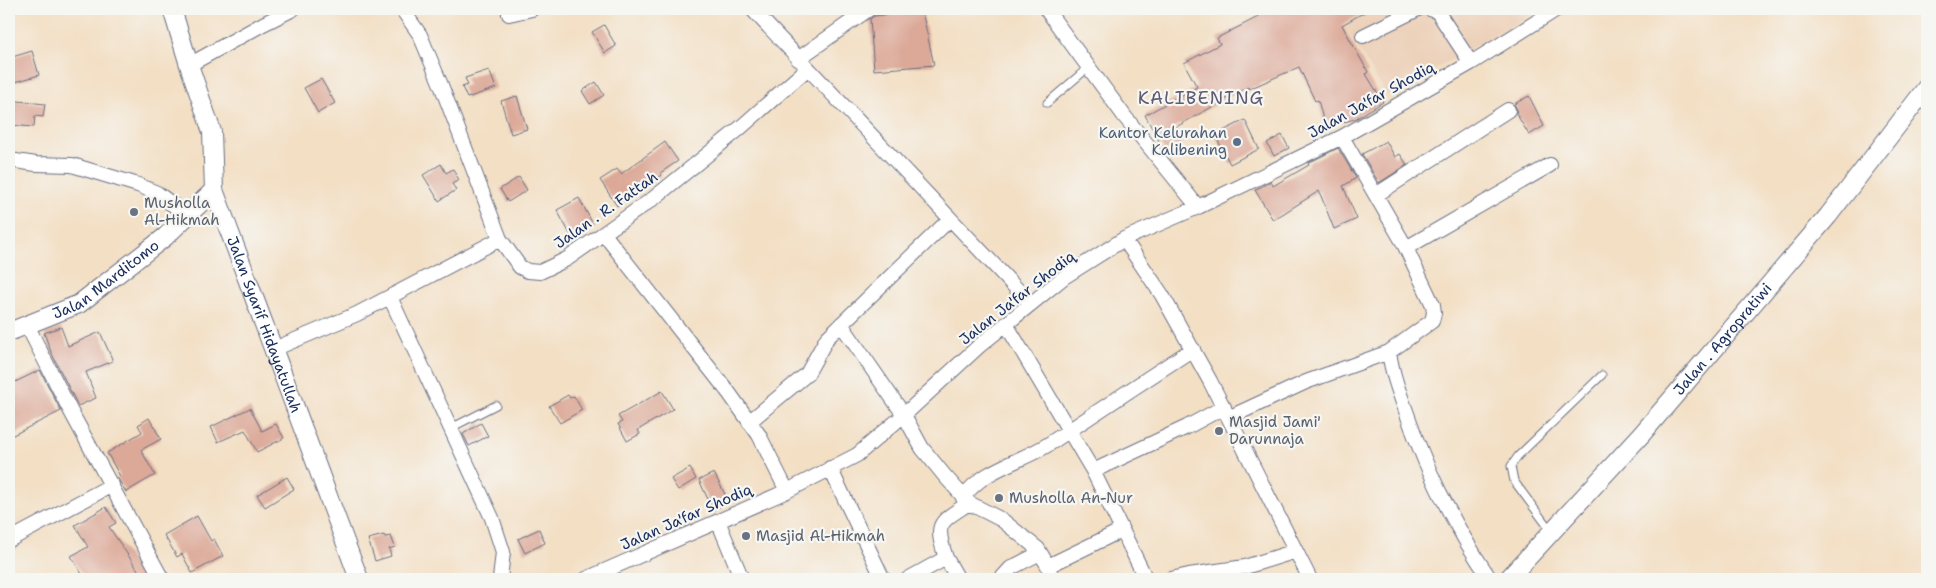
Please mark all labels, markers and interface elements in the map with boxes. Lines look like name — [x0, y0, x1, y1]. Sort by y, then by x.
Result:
street label: Jalan Ja'far Shodiq — [1304, 56, 1439, 143]
district label: KALIBENING — [1138, 86, 1264, 110]
place label: Kantor Kelurahan Kalibening — [1099, 123, 1227, 160]
marker: Kantor Kelurahan Kalibening — [1231, 136, 1243, 148]
street label: Jalan . R. Fattah — [550, 167, 662, 253]
place label: Musholla Al-Hikmah — [144, 193, 220, 230]
marker: Musholla Al-Hikmah — [128, 206, 140, 218]
street label: Jalan Syarif Hidayatullah — [222, 233, 306, 416]
street label: Jalan Marditomo — [49, 235, 163, 324]
street label: Jalan Ja'far Shodiq — [955, 246, 1080, 349]
street label: Jalan . Agropratiwi — [1669, 279, 1776, 400]
place label: Masjid Jami' Darunnaja — [1229, 412, 1321, 449]
marker: Masjid Jami' Darunnaja — [1213, 425, 1225, 437]
street label: Jalan Ja'far Shodiq — [617, 479, 756, 555]
place label: Musholla An-Nur — [1009, 488, 1133, 508]
marker: Musholla An-Nur — [993, 492, 1005, 504]
place label: Masjid Al-Hikmah — [756, 526, 885, 546]
marker: Masjid Al-Hikmah — [740, 530, 752, 542]

